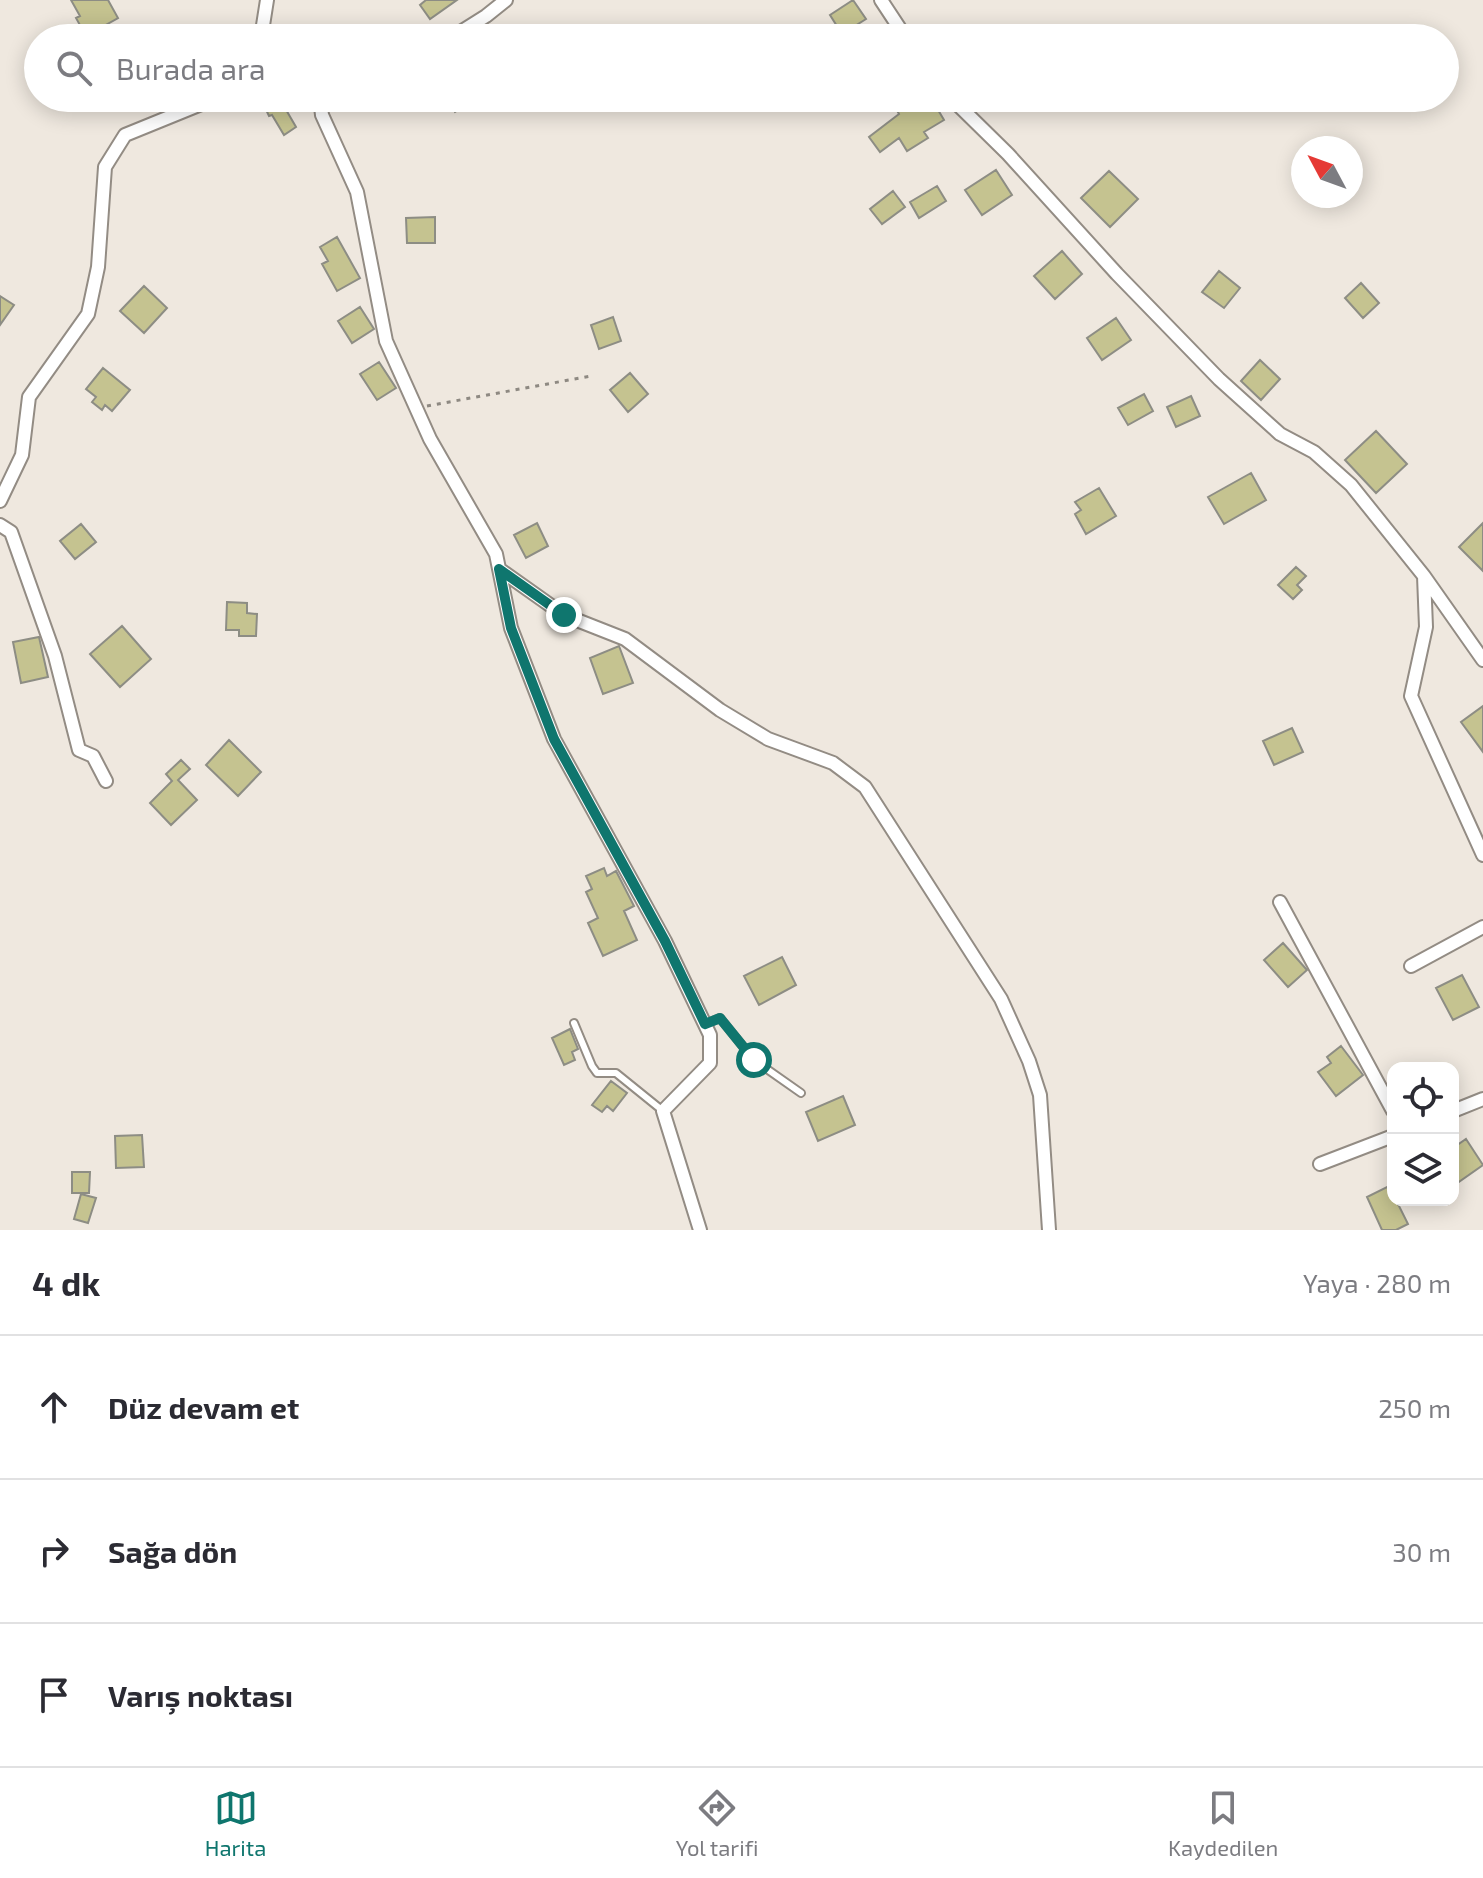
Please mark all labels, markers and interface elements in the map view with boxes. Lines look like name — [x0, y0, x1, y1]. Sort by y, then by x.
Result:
search box — [24, 24, 1459, 112]
icon: search — [52, 46, 96, 90]
text: Burada ara — [116, 50, 266, 86]
north arrow — [1291, 136, 1363, 208]
route end — [546, 597, 582, 633]
route start — [736, 1042, 772, 1078]
map controls — [1387, 1062, 1459, 1206]
button: locate — [1387, 1062, 1459, 1134]
button: layers — [1387, 1134, 1459, 1206]
text: 4 dk — [32, 1262, 100, 1303]
text: Yaya · 280 m — [1303, 1267, 1451, 1298]
icon: ahead — [32, 1385, 76, 1429]
text: Düz devam et — [108, 1389, 299, 1425]
text: 250 m — [1378, 1392, 1451, 1423]
icon: right — [32, 1529, 76, 1573]
text: Sağa dön — [108, 1533, 237, 1569]
text: 30 m — [1392, 1536, 1451, 1567]
icon: arrive — [32, 1673, 76, 1717]
text: Varış noktası — [108, 1677, 293, 1713]
tab: Harita — [205, 1786, 266, 1860]
tab: Yol tarifi — [676, 1786, 758, 1860]
tab: Kaydedilen — [1168, 1786, 1278, 1860]

